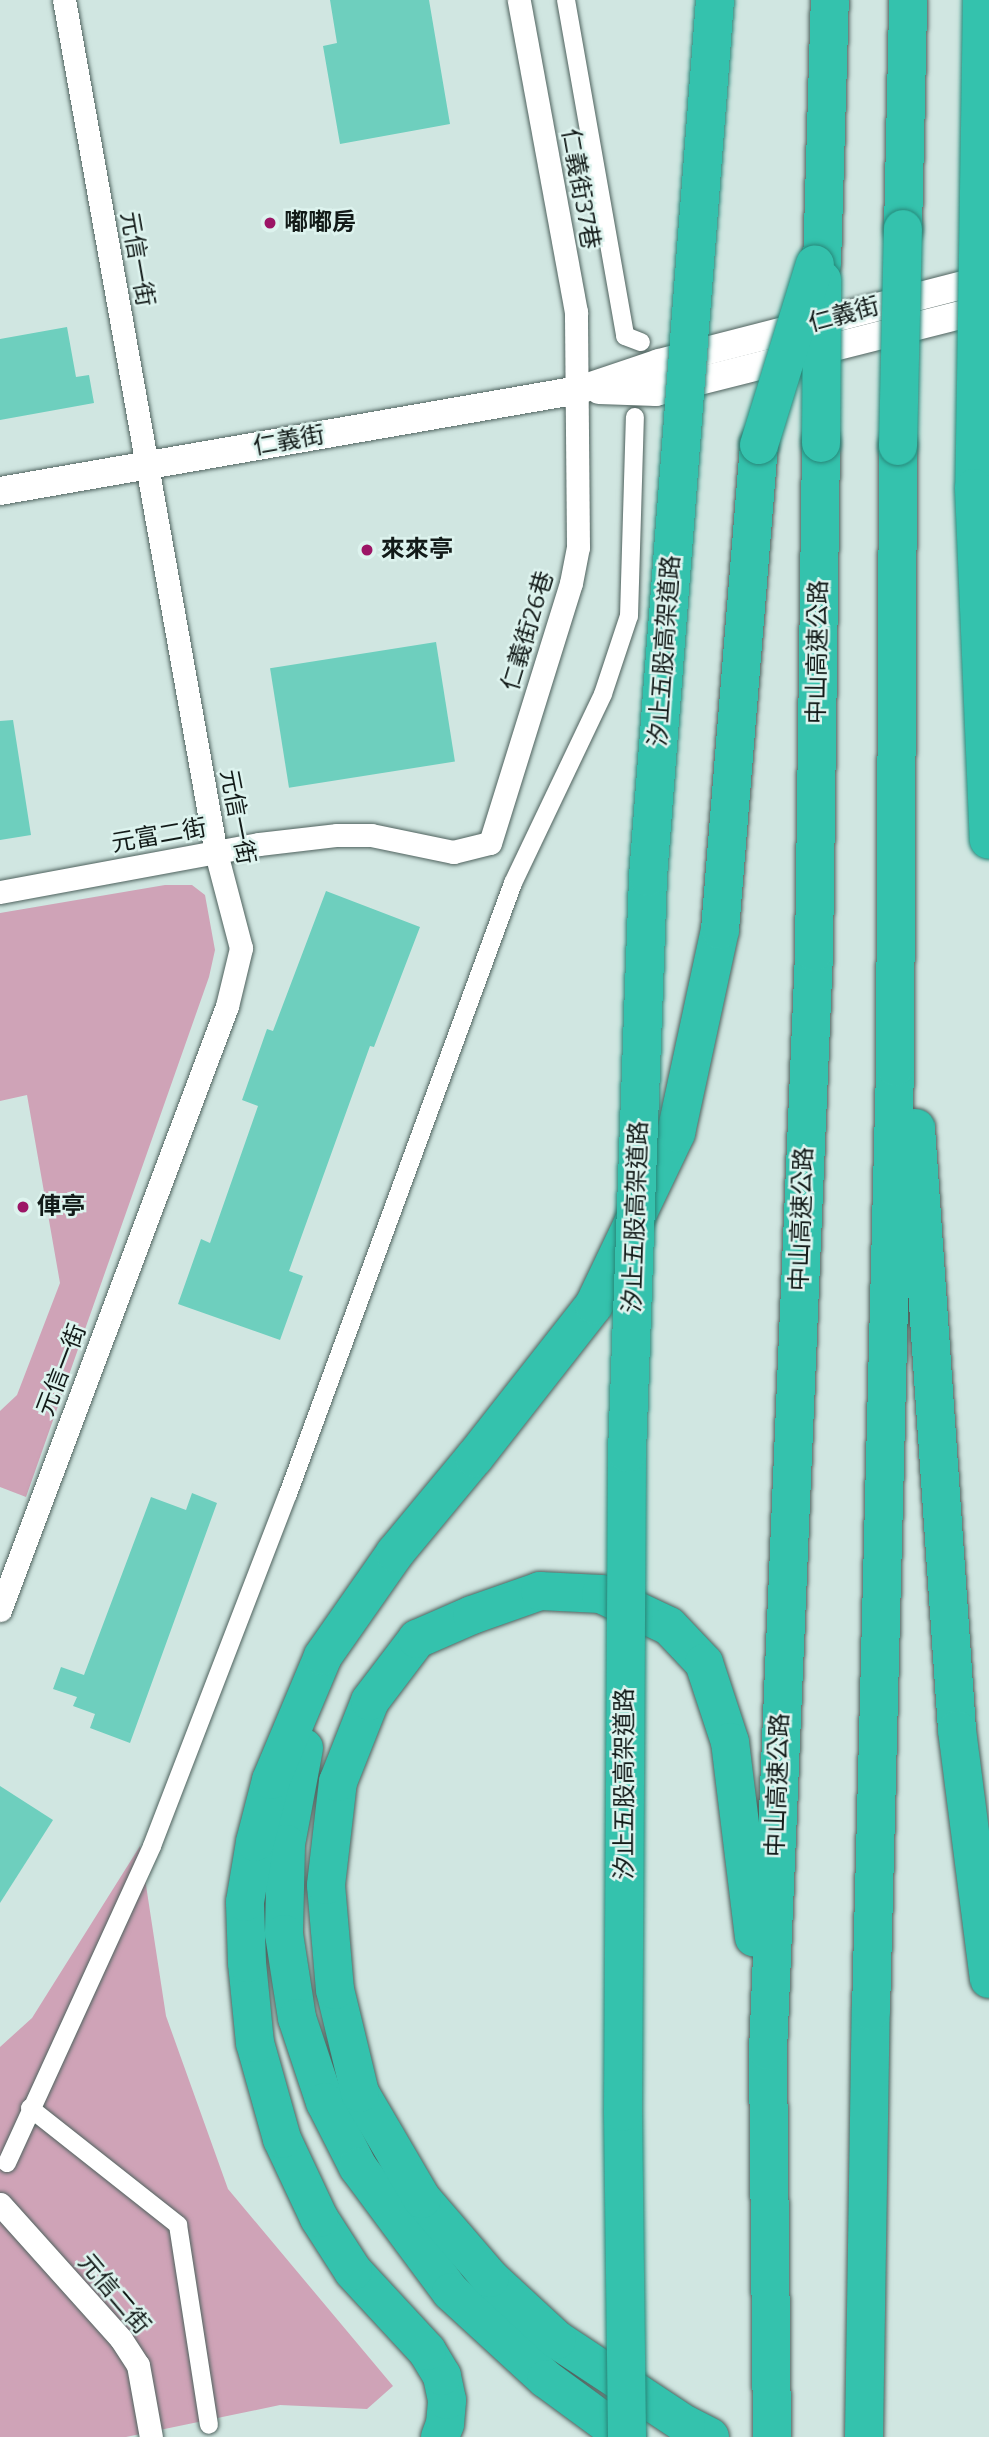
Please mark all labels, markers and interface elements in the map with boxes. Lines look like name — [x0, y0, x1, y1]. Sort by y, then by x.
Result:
street label: 仁義街37巷 — [555, 127, 605, 251]
street label: 元信一街 — [114, 209, 160, 309]
place label: 嘟嘟房 — [284, 209, 356, 237]
marker: 嘟嘟房 — [262, 215, 278, 231]
street label: 仁義街 — [805, 292, 883, 338]
street label: 仁義街 — [251, 421, 327, 461]
place label: 來來亭 — [381, 536, 453, 564]
marker: 來來亭 — [359, 542, 375, 558]
street label: 汐止五股高架道路 — [644, 554, 686, 748]
street label: 仁義街26巷 — [496, 568, 560, 694]
street label: 中山高速公路 — [802, 580, 834, 724]
street label: 元信一街 — [214, 767, 260, 867]
street label: 元富二街 — [109, 813, 209, 859]
street label: 汐止五股高架道路 — [618, 1121, 654, 1313]
street label: 中山高速公路 — [785, 1147, 819, 1291]
place label: 俥亭 — [37, 1193, 85, 1221]
marker: 俥亭 — [15, 1199, 31, 1215]
street label: 元信一街 — [31, 1320, 93, 1420]
street label: 汐止五股高架道路 — [611, 1688, 639, 1880]
street label: 中山高速公路 — [761, 1713, 795, 1857]
street label: 元信二街 — [72, 2248, 156, 2340]

